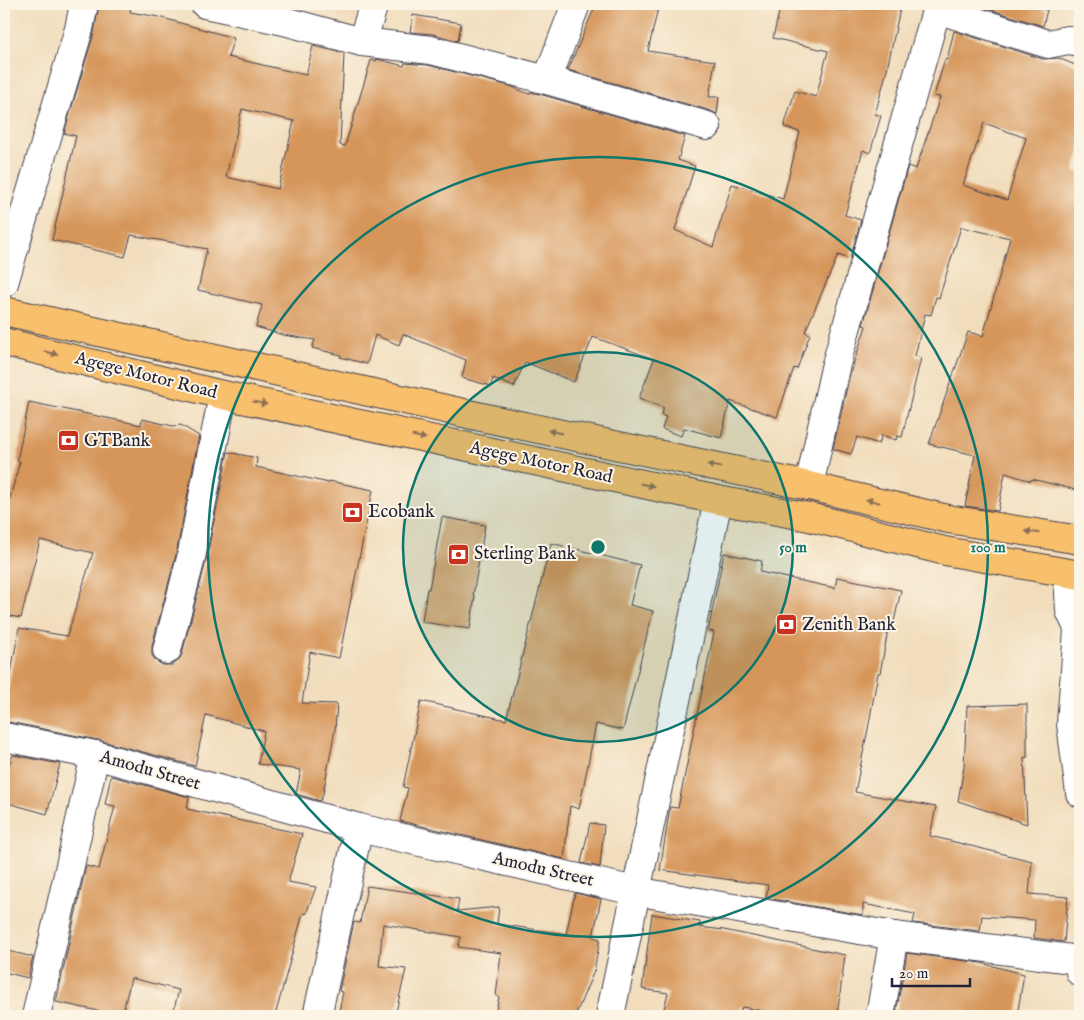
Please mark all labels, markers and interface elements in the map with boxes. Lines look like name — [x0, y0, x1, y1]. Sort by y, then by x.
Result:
street label: Agege Motor Road — [72, 347, 220, 405]
one-way arrow — [44, 350, 59, 358]
one-way arrow — [253, 399, 268, 407]
one-way arrow — [548, 428, 563, 436]
bank icon: GTBank — [56, 429, 80, 453]
place label: GTBank — [84, 430, 150, 453]
one-way arrow — [412, 433, 427, 441]
street label: Agege Motor Road — [466, 436, 615, 489]
one-way arrow — [706, 461, 722, 469]
one-way arrow — [639, 481, 654, 489]
one-way arrow — [865, 497, 880, 505]
bank icon: Ecobank — [340, 500, 364, 524]
place label: Ecobank — [368, 501, 435, 524]
one-way arrow — [1024, 528, 1040, 536]
centre of rings — [589, 538, 607, 556]
text: 50 m — [779, 538, 807, 557]
text: 100 m — [970, 538, 1006, 557]
bank icon: Sterling Bank — [446, 542, 470, 566]
place label: Sterling Bank — [474, 543, 577, 566]
bank icon: Zenith Bank — [774, 613, 798, 637]
place label: Zenith Bank — [802, 614, 896, 637]
street label: Amodu Street — [96, 745, 203, 796]
street label: Amodu Street — [489, 847, 596, 893]
scale bar — [892, 955, 969, 987]
text: 20 m — [899, 964, 929, 983]

